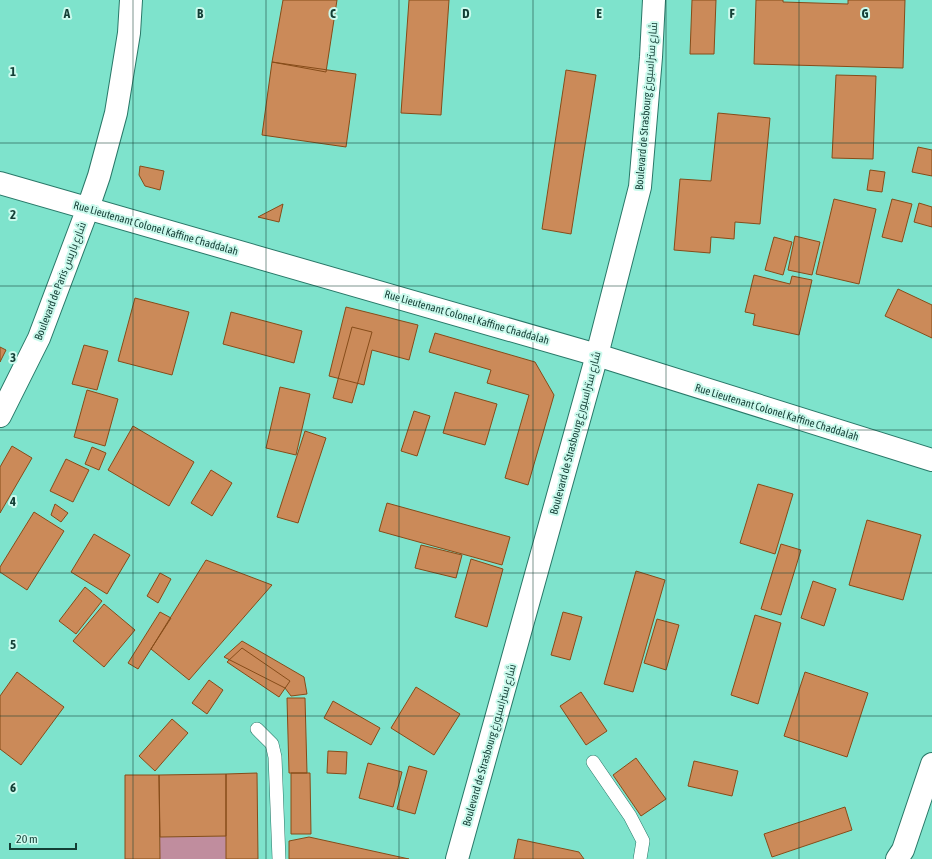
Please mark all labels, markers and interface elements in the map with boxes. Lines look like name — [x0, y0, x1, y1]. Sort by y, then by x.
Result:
text: A — [63, 6, 71, 21]
text: B — [197, 6, 204, 21]
text: C — [330, 6, 336, 21]
text: D — [462, 6, 470, 21]
text: E — [596, 6, 602, 21]
text: F — [729, 6, 735, 21]
text: G — [862, 6, 869, 21]
street label: Boulevard de Strasbourg شارع ستراسبورغ — [633, 22, 661, 191]
text: 1 — [10, 64, 16, 79]
street label: Rue Lieutenant Colonel Kaffine Chaddalah — [72, 199, 240, 257]
text: 2 — [10, 207, 16, 222]
street label: Boulevard de Paris شارع باريس — [32, 220, 90, 342]
street label: Rue Lieutenant Colonel Kaffine Chaddalah — [383, 288, 551, 346]
text: 3 — [10, 350, 16, 365]
street label: Boulevard de Strasbourg شارع ستراسبورغ — [547, 350, 605, 516]
street label: Rue Lieutenant Colonel Kaffine Chaddalah — [694, 381, 860, 443]
text: 4 — [9, 494, 16, 509]
text: 5 — [10, 637, 16, 652]
street label: Boulevard de Strasbourg شارع ستراسبورغ — [460, 662, 520, 828]
text: 6 — [10, 780, 16, 795]
scale bar — [10, 825, 76, 851]
text: 20 m — [16, 832, 38, 846]

